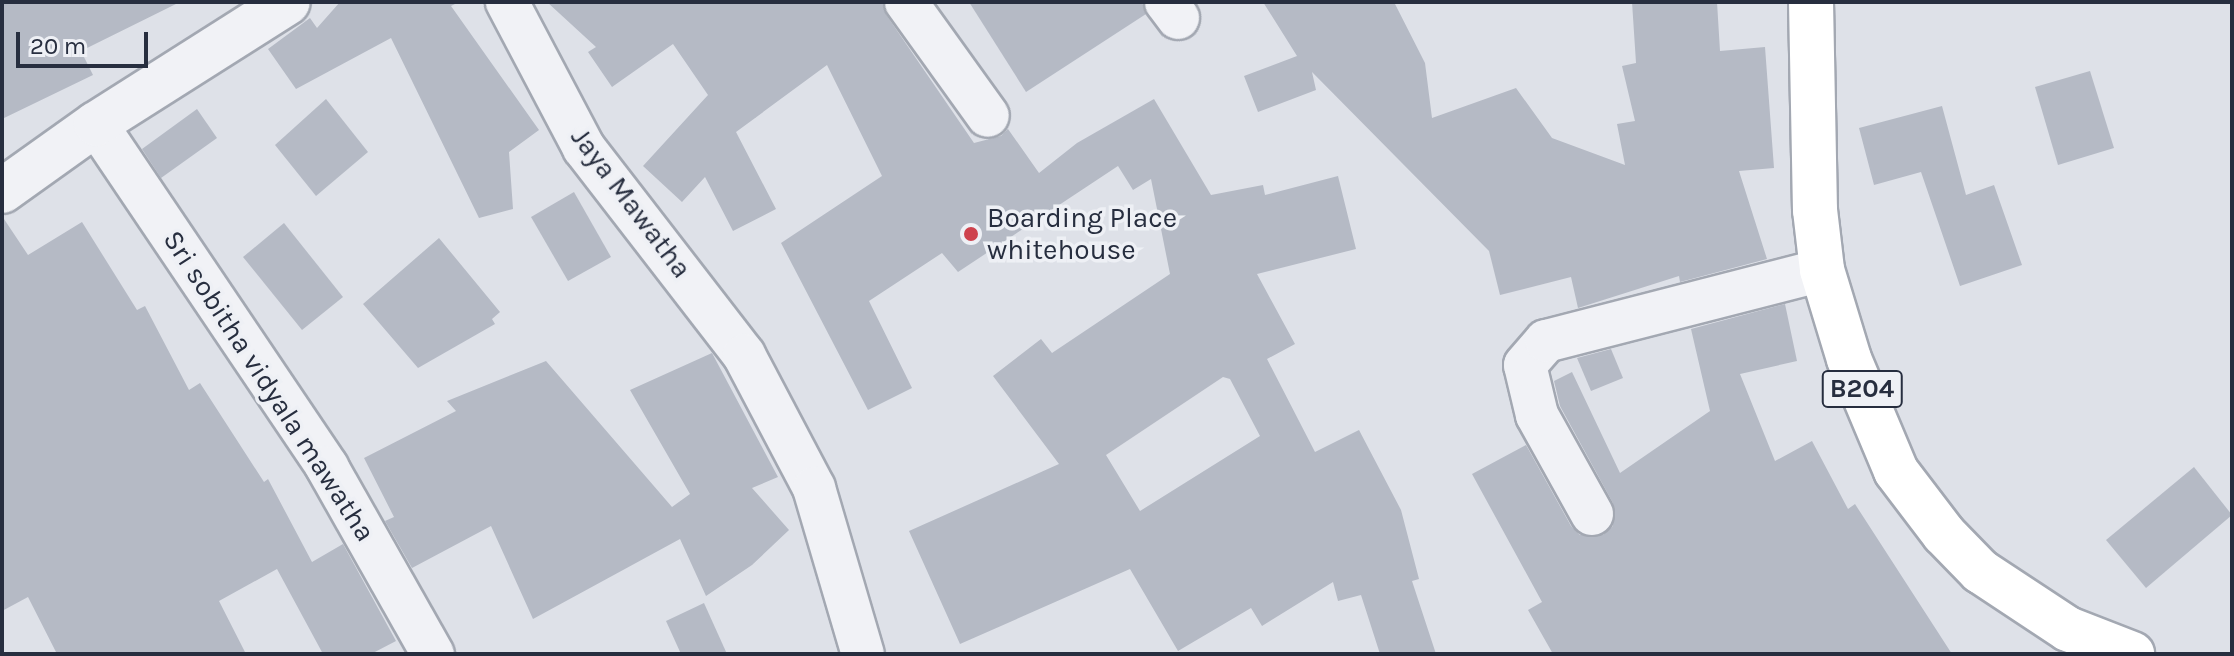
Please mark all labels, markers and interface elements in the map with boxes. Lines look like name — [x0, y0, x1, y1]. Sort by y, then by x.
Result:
scale bar — [20, 16, 152, 66]
text: 20 m — [30, 32, 86, 60]
street label: Jaya Mawatha — [564, 121, 698, 285]
place label: Boarding Place whitehouse — [987, 201, 1177, 267]
street label: Sri sobitha vidyala mawatha — [156, 224, 382, 548]
marker: Boarding Place whitehouse — [962, 225, 980, 243]
road number: B204 — [1820, 367, 1904, 411]

